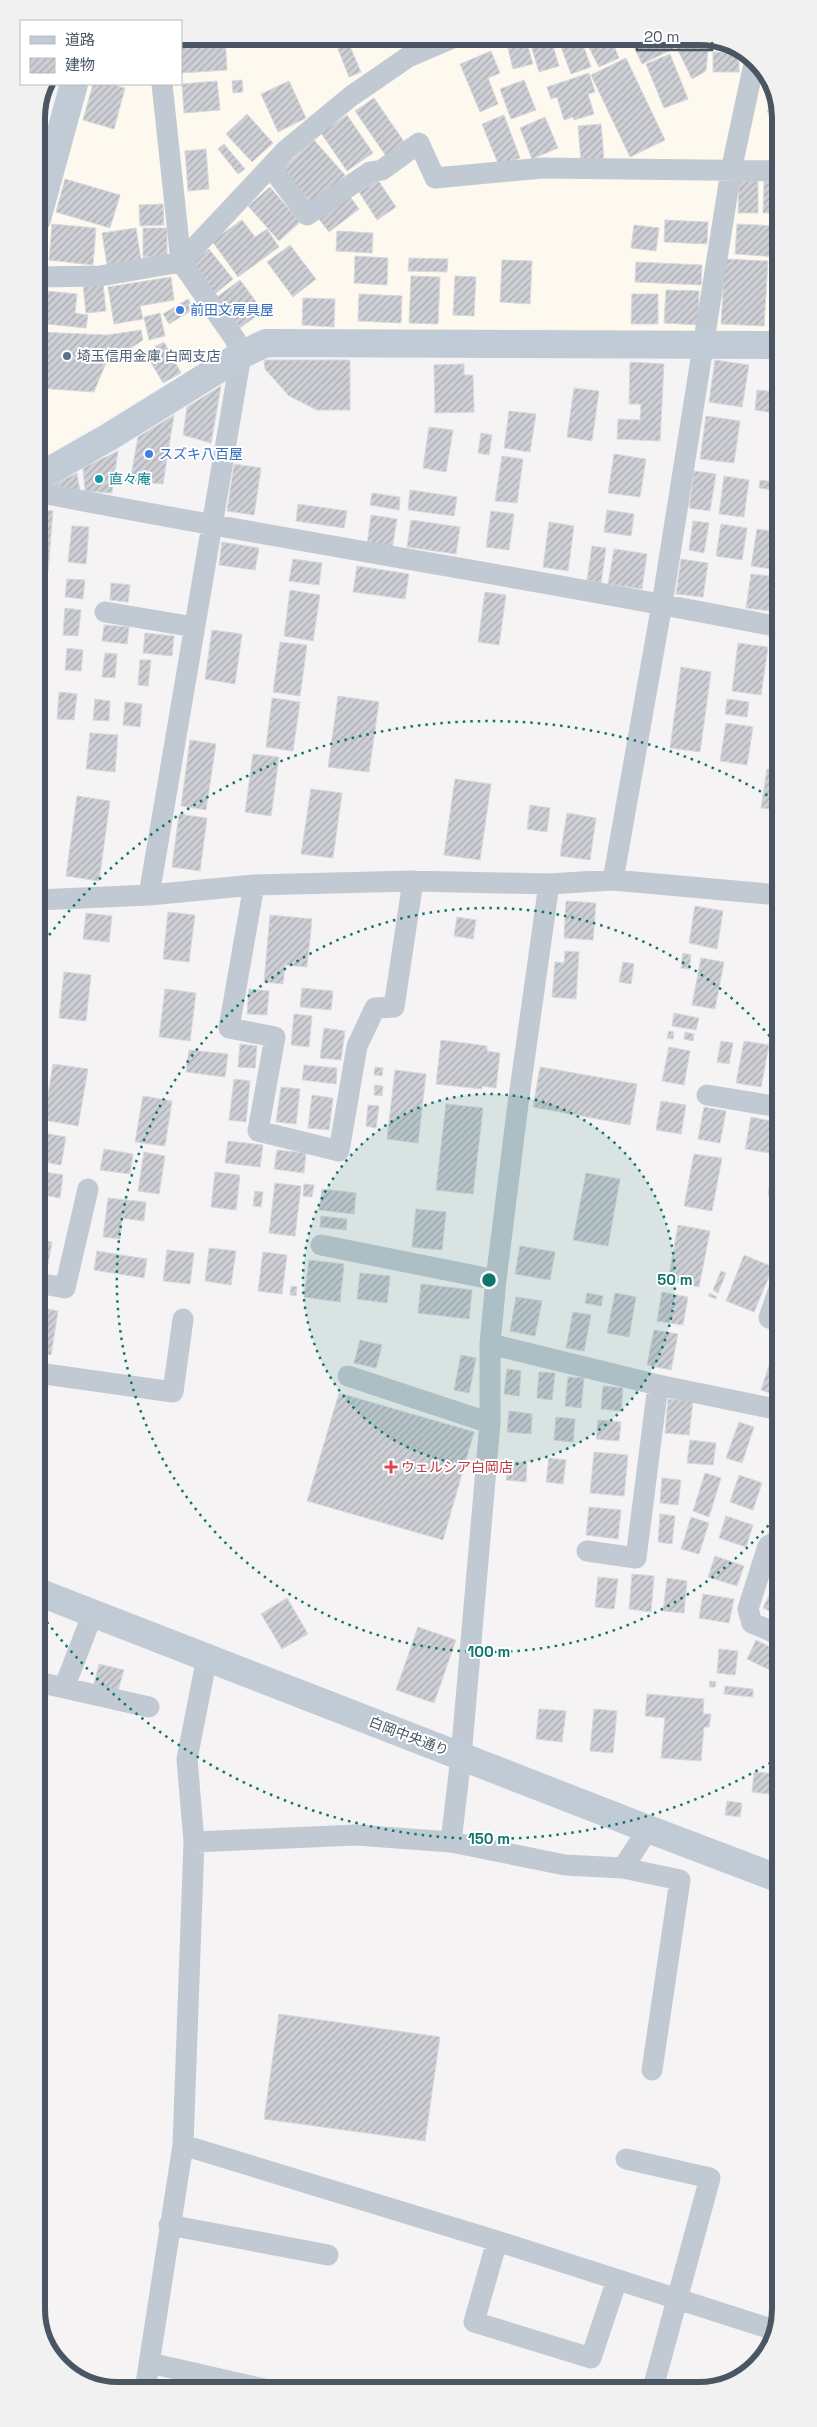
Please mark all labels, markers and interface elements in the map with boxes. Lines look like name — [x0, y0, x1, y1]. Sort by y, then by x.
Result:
legend — [20, 20, 182, 85]
scale bar — [637, 20, 712, 52]
text: 20 m — [644, 27, 679, 46]
text: 道路 — [65, 30, 95, 49]
text: 建物 — [65, 55, 95, 74]
place label: 前田文房具屋 — [190, 301, 274, 319]
marker: 前田文房具屋 — [174, 304, 186, 316]
place label: 埼玉信用金庫 白岡支店 — [77, 347, 221, 365]
marker: 埼玉信用金庫 白岡支店 — [61, 350, 73, 362]
place label: スズキ八百屋 — [159, 445, 243, 463]
marker: スズキ八百屋 — [143, 448, 155, 460]
place label: 直々庵 — [109, 470, 151, 488]
marker: 直々庵 — [93, 473, 105, 485]
text: 50 m — [657, 1270, 693, 1289]
centre of rings — [480, 1271, 498, 1289]
place label: ウェルシア白岡店 — [401, 1458, 513, 1476]
marker: ウェルシア白岡店 — [385, 1461, 397, 1473]
text: 100 m — [468, 1642, 510, 1661]
street label: 白岡中央通り — [367, 1713, 451, 1759]
text: 150 m — [468, 1829, 510, 1848]

